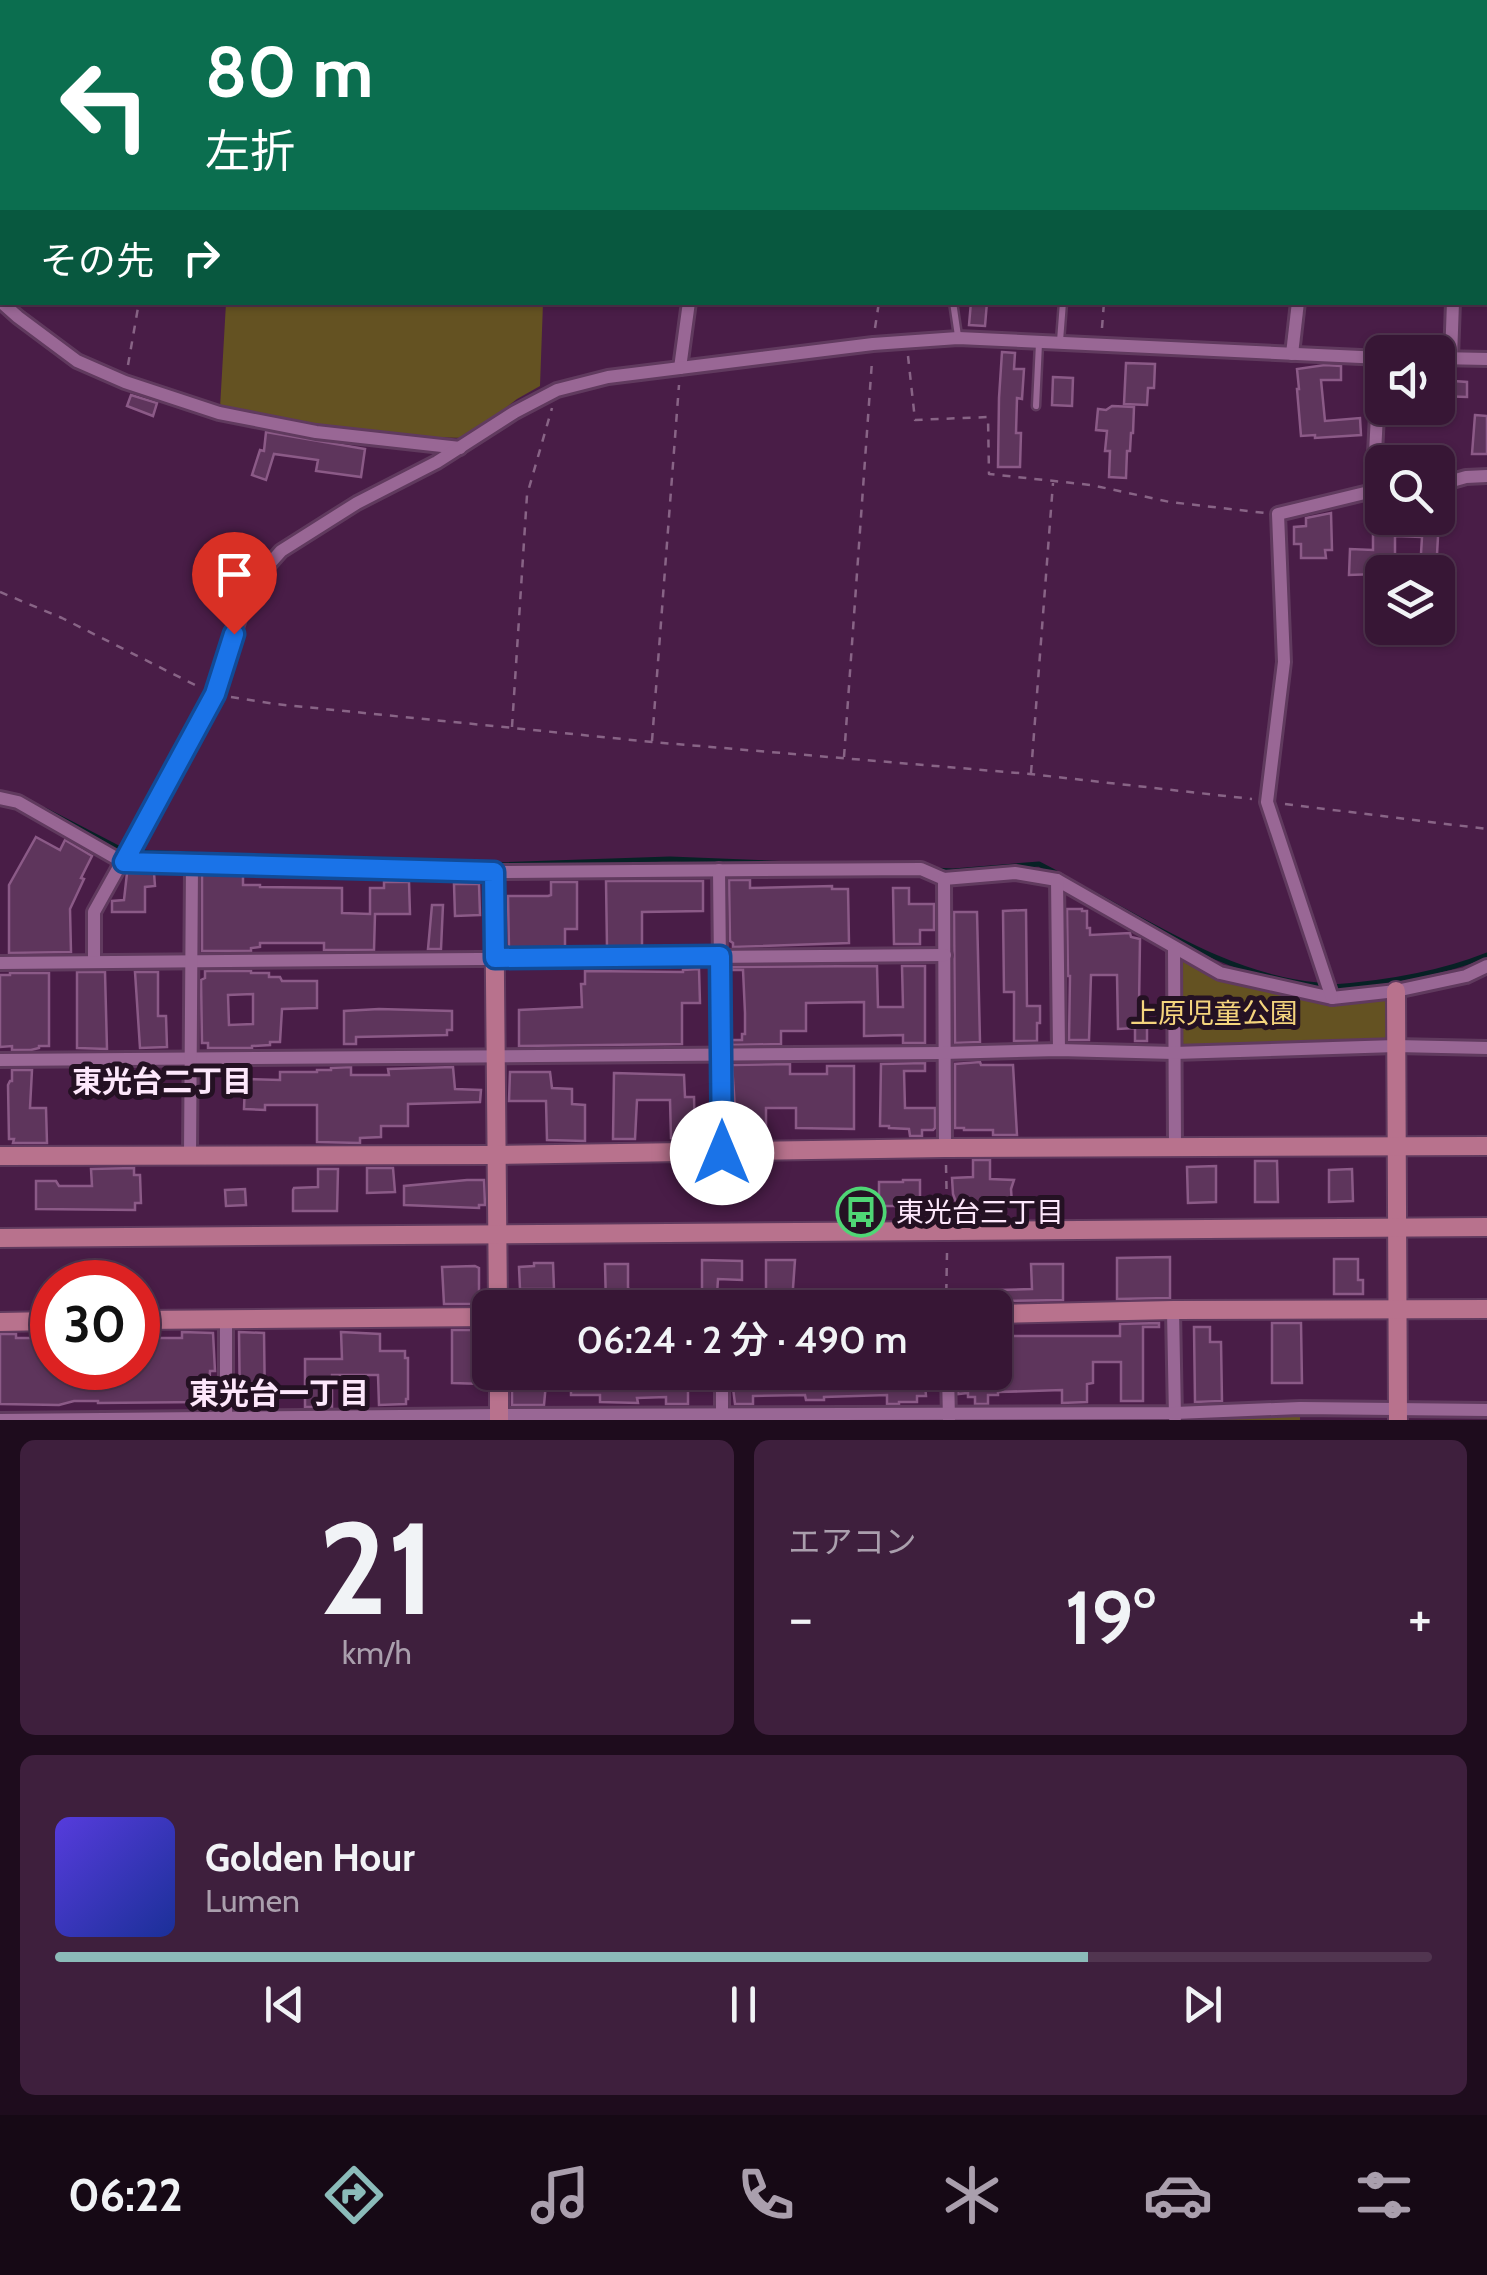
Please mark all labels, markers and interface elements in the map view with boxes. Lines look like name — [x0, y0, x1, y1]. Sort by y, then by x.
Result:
text: 80 m — [205, 29, 373, 115]
icon: left — [40, 40, 170, 170]
text: 左折 — [205, 124, 295, 178]
icon: right — [174, 230, 229, 285]
text: その先 — [40, 237, 154, 284]
map controls — [1365, 335, 1455, 645]
button: sound — [1365, 335, 1455, 425]
button: search — [1365, 445, 1455, 535]
pin — [192, 532, 277, 635]
icon: arrive — [207, 547, 262, 602]
button: layers — [1365, 555, 1455, 645]
park label: 上原児童公園 — [1130, 996, 1298, 1030]
district label: 東光台二丁目 — [72, 1063, 252, 1100]
position arrow — [670, 1101, 774, 1205]
bus stop icon: 東光台三丁目 — [835, 1186, 887, 1238]
place label: 東光台三丁目 — [896, 1195, 1064, 1229]
speed limit sign: 30 — [30, 1260, 160, 1390]
text: 06:24 · 2 分 · 490 m — [577, 1316, 907, 1363]
district label: 東光台一丁目 — [189, 1375, 369, 1412]
text: 21 — [318, 1489, 435, 1647]
text: エアコン — [789, 1522, 917, 1561]
text: 19° — [1065, 1572, 1156, 1663]
text: − — [789, 1584, 813, 1651]
text: + — [1408, 1584, 1432, 1651]
text: km/h — [342, 1633, 412, 1672]
text: Golden Hour — [205, 1834, 415, 1881]
text: Lumen — [205, 1881, 300, 1920]
icon: previous — [257, 1977, 312, 2032]
icon: pause — [716, 1977, 771, 2032]
icon: next — [1175, 1977, 1230, 2032]
icon: directions — [319, 2160, 389, 2230]
icon: music — [525, 2160, 595, 2230]
icon: phone — [731, 2160, 801, 2230]
icon: climate — [937, 2160, 1007, 2230]
icon: car — [1143, 2160, 1213, 2230]
icon: filters — [1349, 2160, 1419, 2230]
text: 06:22 — [68, 2168, 183, 2222]

